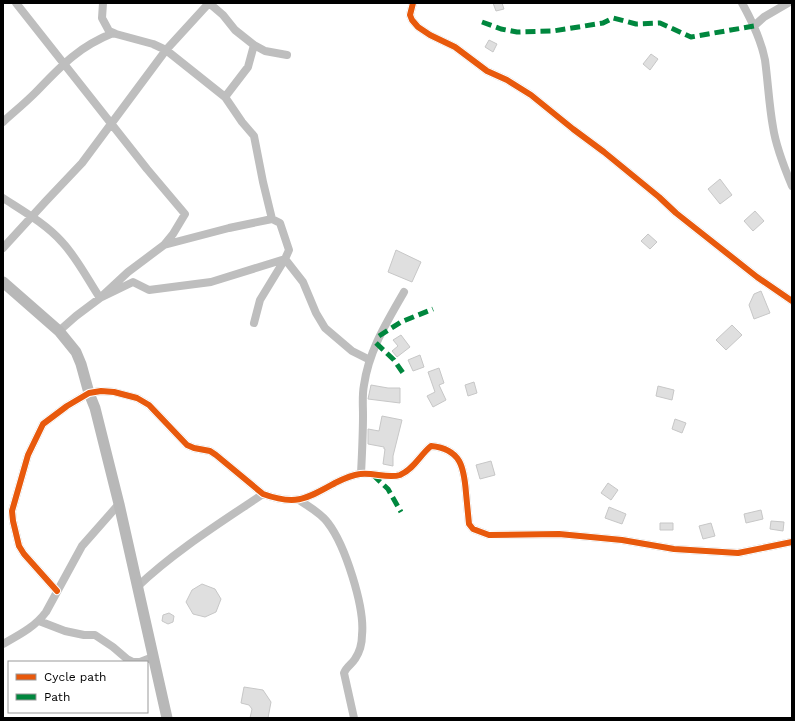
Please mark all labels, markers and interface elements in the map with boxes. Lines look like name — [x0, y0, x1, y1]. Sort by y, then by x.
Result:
legend — [8, 661, 148, 713]
text: Cycle path — [44, 670, 106, 684]
text: Path — [44, 690, 70, 704]

